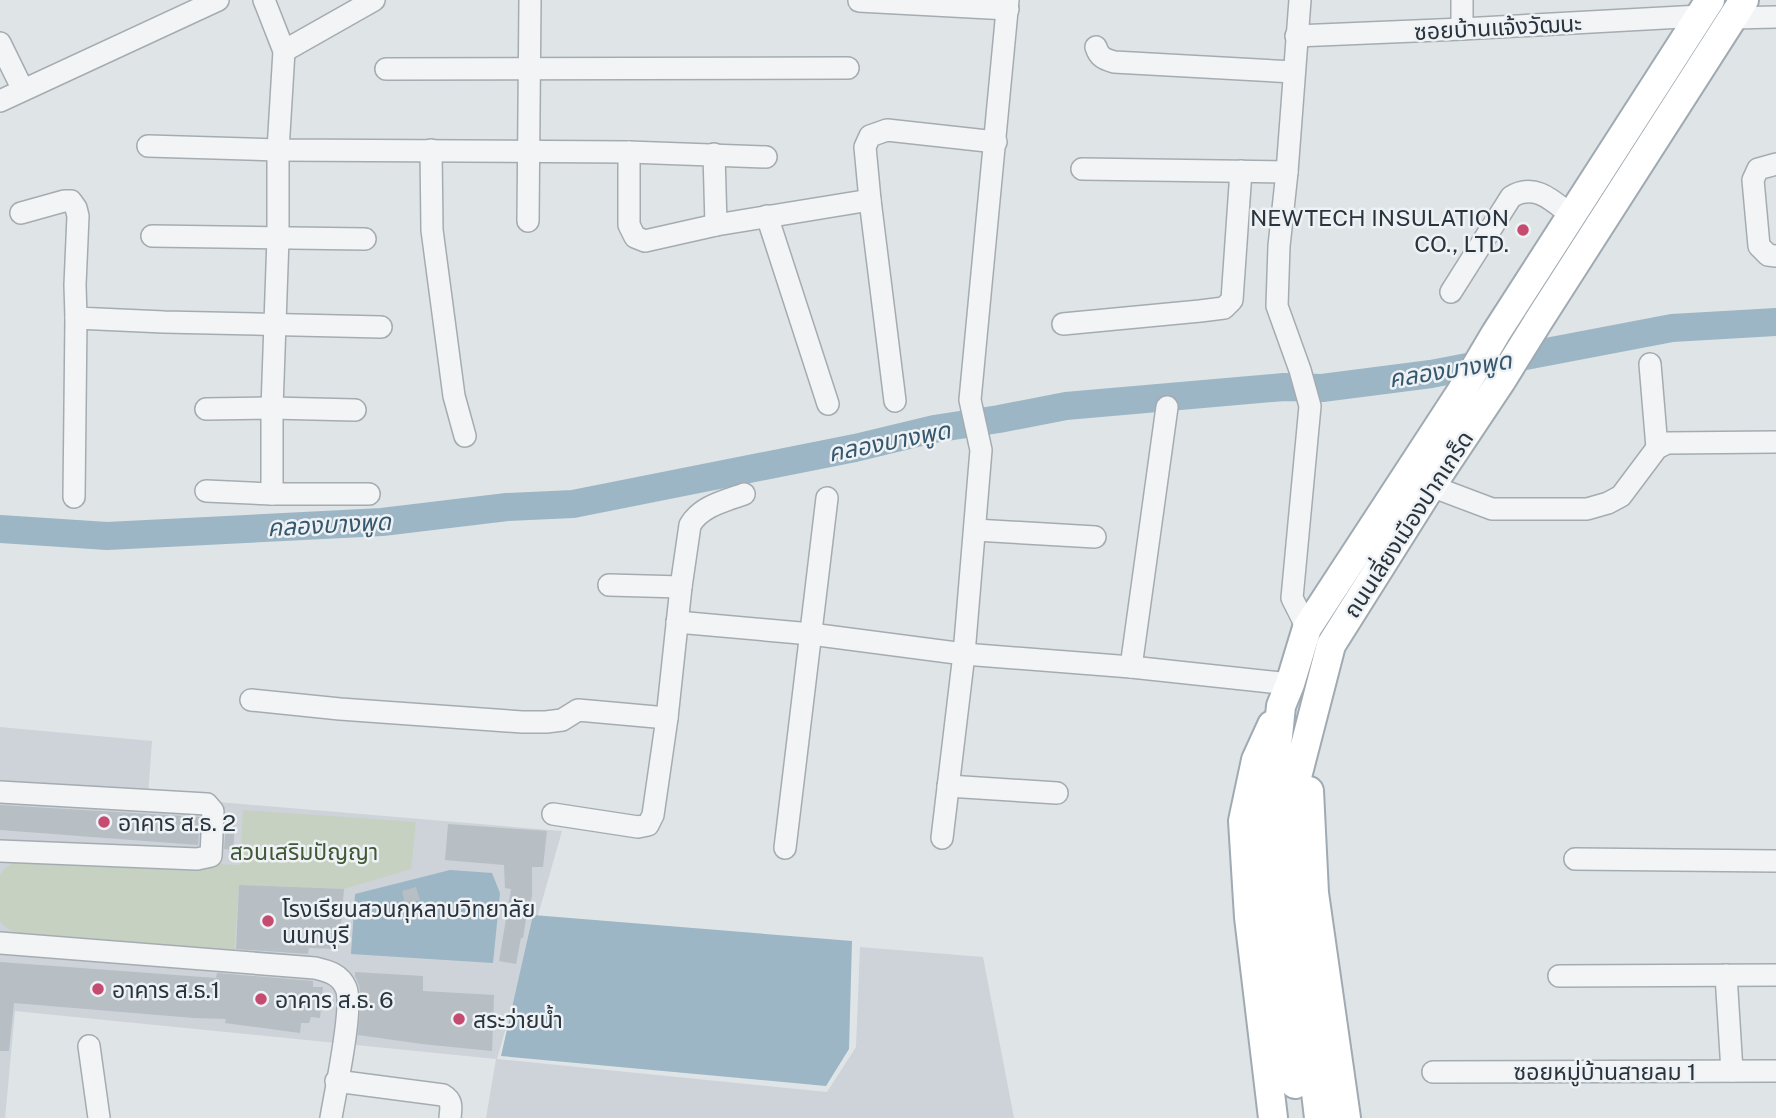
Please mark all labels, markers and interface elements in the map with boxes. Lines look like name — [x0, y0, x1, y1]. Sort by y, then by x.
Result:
street label: ซอยบ้านแจ้งวัฒนะ — [1413, 9, 1583, 45]
place label: NEWTECH INSULATION CO., LTD. — [1250, 204, 1509, 257]
marker: NEWTECH INSULATION CO., LTD. — [1515, 222, 1531, 238]
water label: คลองบางพูด — [1387, 345, 1515, 394]
water label: คลองบางพูด — [826, 415, 954, 469]
street label: ถนนเลี่ยงเมืองปากเกร็ด — [1336, 424, 1478, 622]
water label: คลองบางพูด — [267, 507, 393, 543]
place label: อาคาร ส.ธ. 2 — [118, 809, 236, 836]
marker: อาคาร ส.ธ. 2 — [96, 814, 112, 830]
park label: สวนเสริมปัญญา — [230, 838, 378, 865]
place label: โรงเรียนสวนกุหลาบวิทยาลัย นนทบุรี — [282, 895, 535, 949]
marker: โรงเรียนสวนกุหลาบวิทยาลัย นนทบุรี — [260, 913, 276, 929]
place label: อาคาร ส.ธ.1 — [112, 976, 220, 1003]
marker: อาคาร ส.ธ.1 — [90, 981, 106, 997]
place label: อาคาร ส.ธ. 6 — [275, 986, 394, 1013]
marker: อาคาร ส.ธ. 6 — [253, 991, 269, 1007]
place label: สระว่ายน้ำ — [473, 1004, 563, 1033]
marker: สระว่ายน้ำ — [451, 1011, 467, 1027]
street label: ซอยหมู่บ้านสายลม 1 — [1514, 1058, 1696, 1087]

